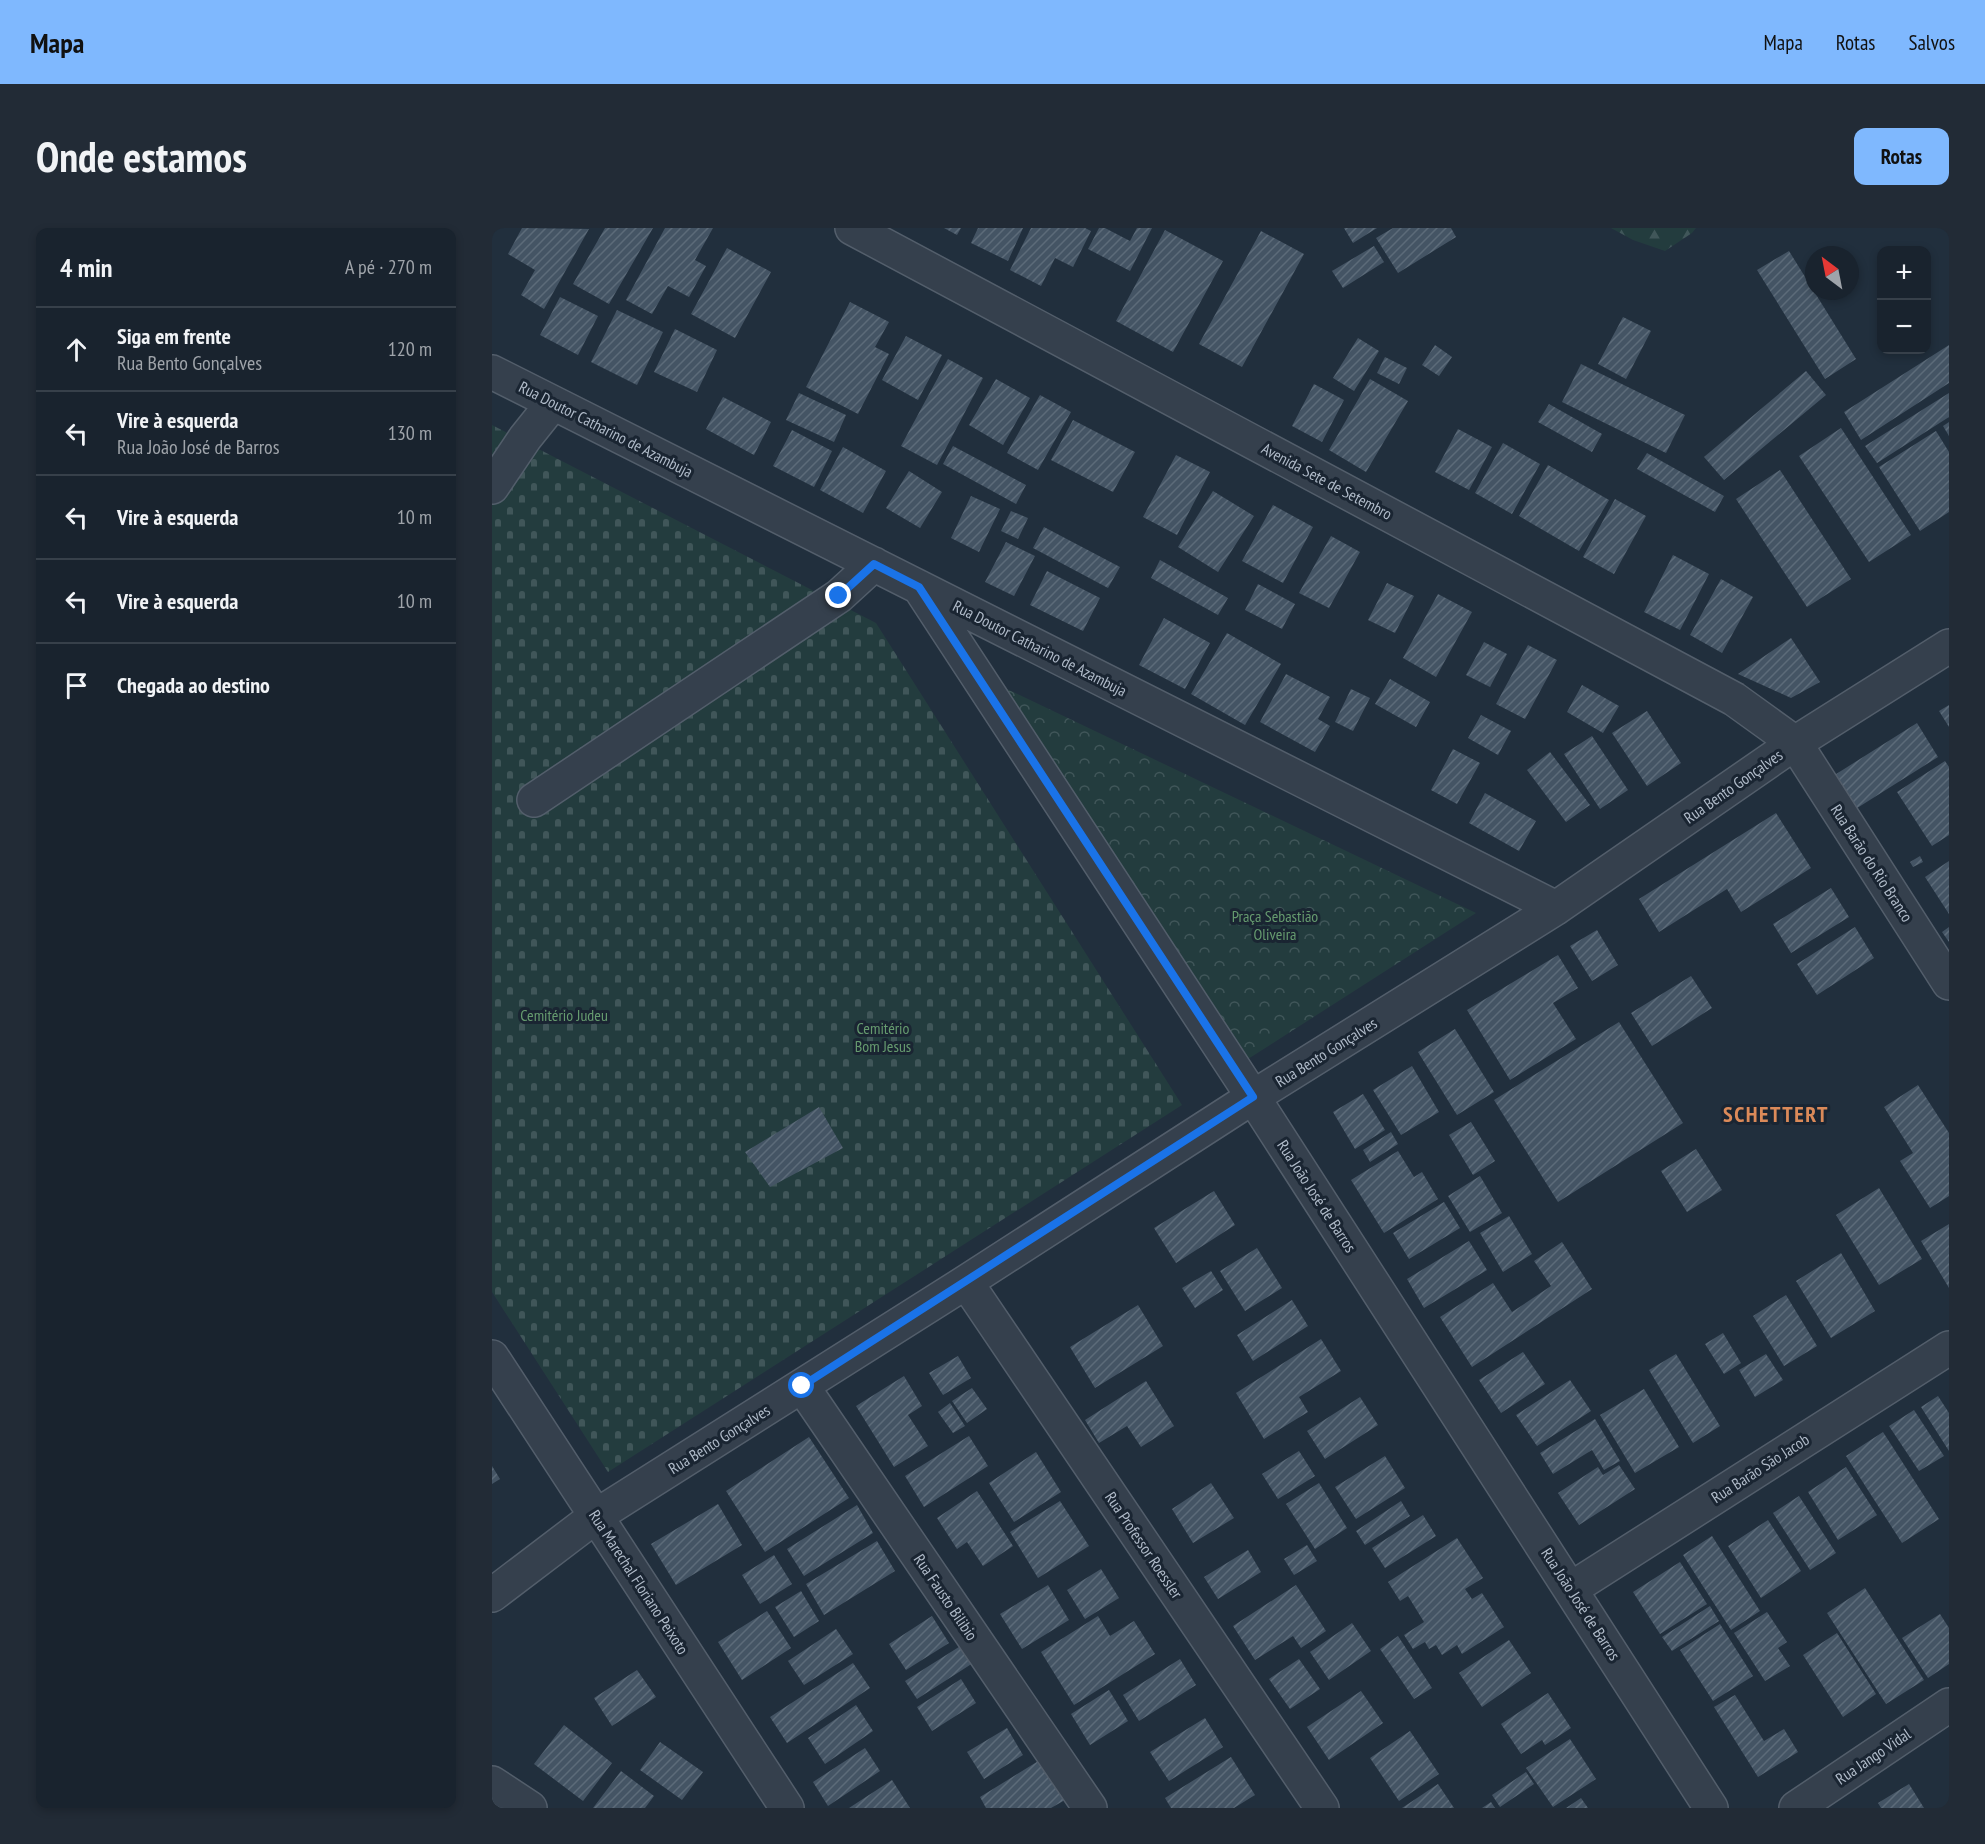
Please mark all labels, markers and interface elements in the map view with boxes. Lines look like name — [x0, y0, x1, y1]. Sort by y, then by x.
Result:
text: Mapa — [30, 24, 84, 61]
text: Mapa — [1763, 29, 1803, 56]
text: Rotas — [1836, 29, 1875, 56]
text: Salvos — [1908, 29, 1955, 56]
button: Rotas — [1854, 128, 1949, 185]
text: Onde estamos — [36, 129, 247, 184]
north arrow — [1805, 246, 1859, 300]
map controls — [1877, 246, 1931, 354]
button: + — [1877, 246, 1931, 300]
text: 4 min — [60, 251, 113, 284]
text: A pé · 270 m — [345, 254, 432, 280]
button: − — [1877, 300, 1931, 354]
text: Siga em frente — [117, 322, 231, 350]
icon: ahead — [60, 333, 93, 366]
text: 120 m — [388, 336, 432, 362]
text: Rua Bento Gonçalves — [117, 350, 262, 376]
street label: Rua Doutor Catharino de Azambuja — [516, 376, 696, 482]
text: Vire à esquerda — [117, 406, 238, 434]
icon: left — [60, 417, 93, 450]
text: 130 m — [388, 420, 432, 446]
text: Rua João José de Barros — [117, 434, 280, 460]
street label: Avenida Sete de Setembro — [1258, 438, 1396, 524]
icon: left — [60, 501, 93, 534]
text: Vire à esquerda — [117, 503, 238, 531]
text: 10 m — [397, 504, 432, 530]
route end — [825, 582, 851, 608]
icon: left — [60, 585, 93, 618]
text: Vire à esquerda — [117, 587, 238, 615]
text: 10 m — [397, 588, 432, 614]
street label: Rua Doutor Catharino de Azambuja — [950, 595, 1130, 701]
icon: arrive — [60, 669, 93, 702]
text: Chegada ao destino — [117, 671, 270, 699]
street label: Rua Bento Gonçalves — [1680, 745, 1786, 827]
street label: Rua Barão do Rio Branco — [1827, 801, 1917, 925]
park label: Praça Sebastião Oliveira — [1232, 906, 1318, 944]
park label: Cemitério Judeu — [520, 1005, 608, 1025]
street label: Rua Bento Gonçalves — [1272, 1013, 1380, 1091]
park label: Cemitério Bom Jesus — [855, 1018, 911, 1056]
district label: SCHETTERT — [1723, 1100, 1829, 1128]
street label: Rua João José de Barros — [1273, 1136, 1361, 1256]
route start — [788, 1372, 814, 1398]
street label: Rua Bento Gonçalves — [665, 1400, 773, 1478]
street label: Rua Barão São Jacob — [1707, 1429, 1813, 1507]
street label: Rua Professor Roessler — [1101, 1488, 1187, 1603]
street label: Rua Marechal Floriano Peixoto — [585, 1506, 693, 1658]
street label: Rua João José de Barros — [1537, 1544, 1625, 1664]
street label: Rua Fausto Bilibio — [910, 1550, 982, 1644]
street label: Rua Jango Vidal — [1832, 1723, 1915, 1788]

